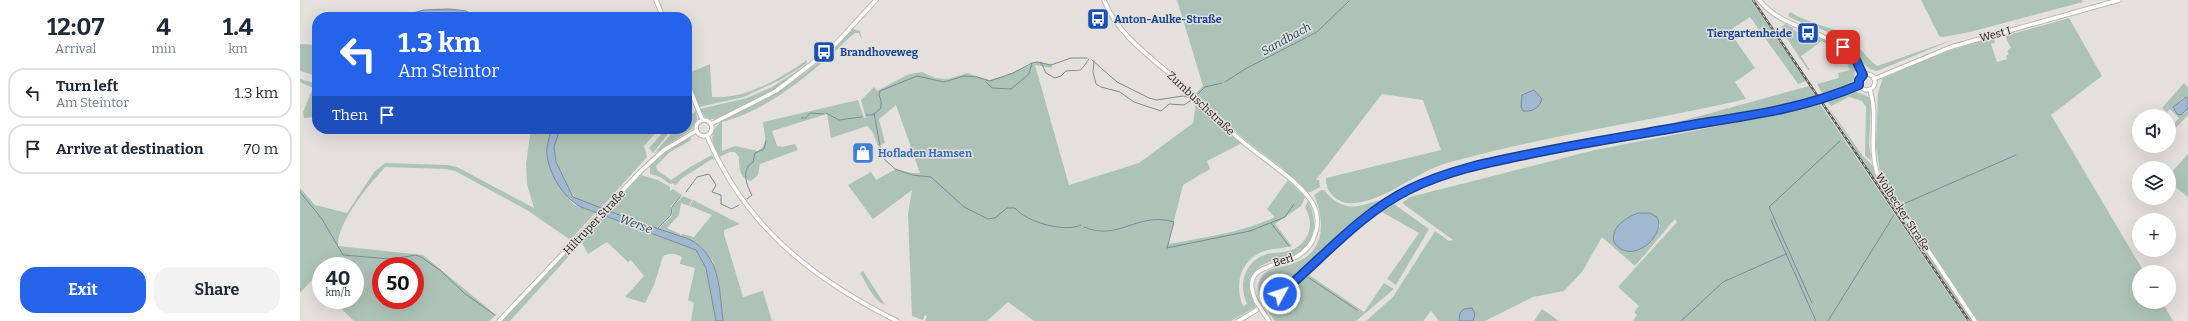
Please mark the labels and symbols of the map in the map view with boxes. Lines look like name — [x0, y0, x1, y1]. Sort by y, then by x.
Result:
bus stop icon: Anton-Aulke-Straße — [1085, 6, 1111, 32]
place label: Anton-Aulke-Straße — [1114, 13, 1222, 26]
water label: Sandbach — [1259, 20, 1313, 58]
bus stop icon: Tiergartenheide — [1795, 20, 1821, 46]
street label: West I — [1978, 24, 2012, 45]
place label: Tiergartenheide — [1707, 27, 1792, 40]
pin — [1826, 30, 1860, 64]
bus stop icon: Brandhoveweg — [811, 39, 837, 65]
place label: Brandhoveweg — [840, 46, 919, 59]
street label: Zumbuschstraße — [1164, 69, 1237, 138]
shop icon: Hofladen Hamsen — [850, 140, 876, 166]
place label: Hofladen Hamsen — [878, 147, 972, 160]
street label: Wolbecker Straße — [1872, 171, 1933, 254]
street label: Hiltruper Straße — [561, 187, 628, 258]
water label: Werse — [618, 211, 654, 237]
street label: Berl — [1271, 251, 1295, 270]
speed limit sign: 50 — [372, 257, 424, 309]
position arrow — [1259, 273, 1301, 315]

